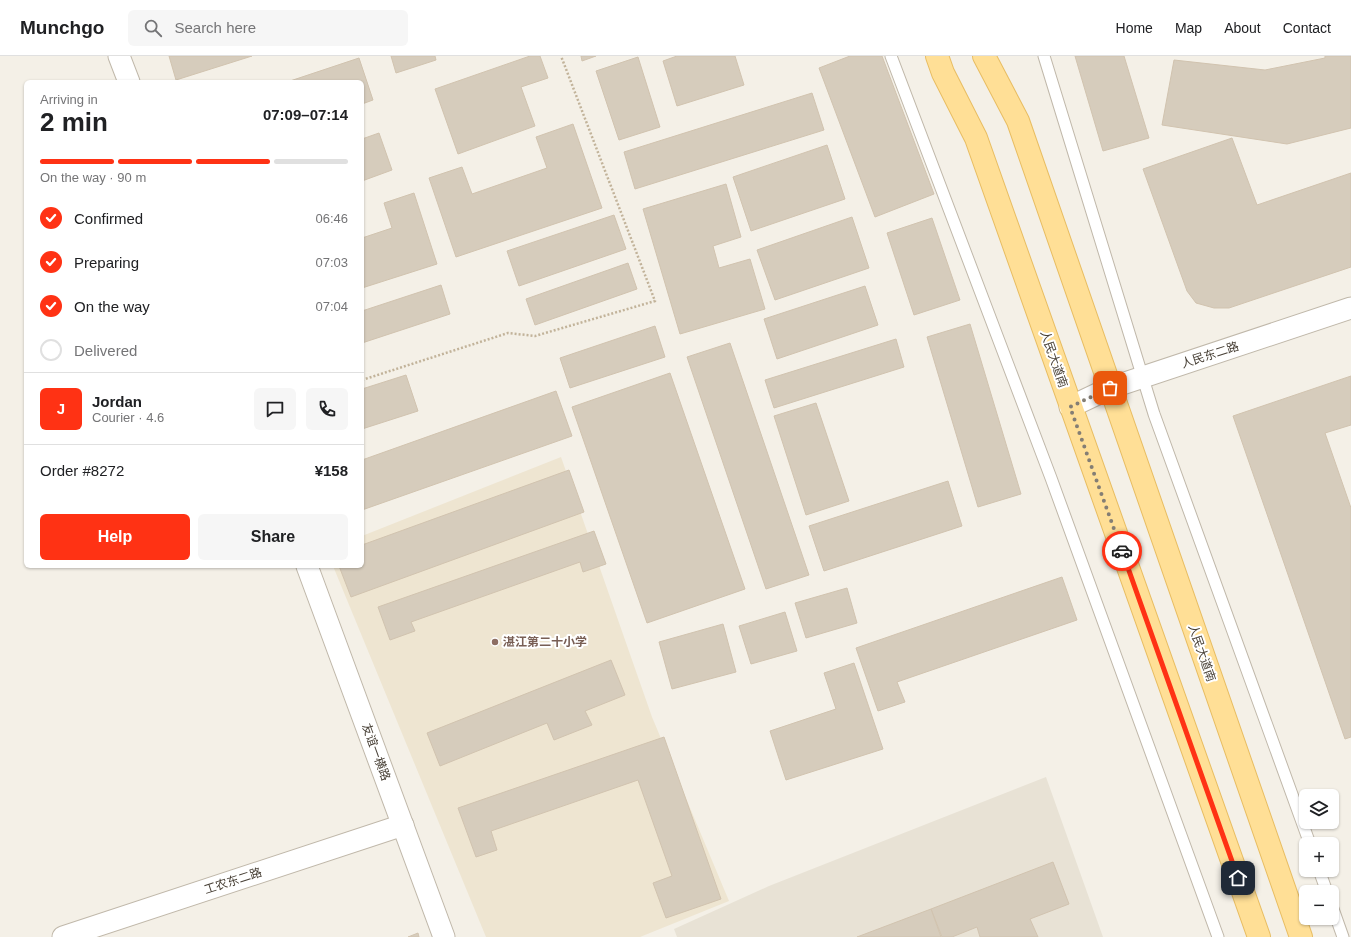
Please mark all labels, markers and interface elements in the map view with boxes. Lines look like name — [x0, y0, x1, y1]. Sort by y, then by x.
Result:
search box — [128, 10, 408, 46]
text: Munchgo — [20, 17, 104, 38]
icon: search — [142, 17, 164, 39]
text: Search here — [174, 19, 256, 36]
text: Home — [1116, 20, 1153, 36]
text: Map — [1175, 20, 1202, 36]
text: About — [1224, 20, 1261, 36]
text: Contact — [1283, 20, 1331, 36]
text: Arriving in — [40, 92, 98, 107]
text: 07:09–07:14 — [263, 106, 348, 123]
text: 2 min — [40, 107, 108, 137]
text: On the way · 90 m — [40, 170, 146, 185]
icon: check — [40, 207, 62, 229]
text: Confirmed — [74, 210, 143, 227]
text: 06:46 — [315, 211, 348, 226]
icon: check — [40, 251, 62, 273]
text: Preparing — [74, 254, 139, 271]
text: 07:03 — [315, 255, 348, 270]
icon: check — [40, 295, 62, 317]
text: On the way — [74, 298, 150, 315]
text: 07:04 — [315, 299, 348, 314]
street label: 人民大道南 — [1038, 328, 1070, 390]
street label: 人民东二路 — [1179, 339, 1241, 371]
text: Delivered — [74, 342, 137, 359]
pin — [1093, 371, 1127, 405]
icon: bag — [1099, 377, 1121, 399]
button: chat — [254, 388, 296, 430]
button: phone — [306, 388, 348, 430]
text: Jordan — [92, 393, 142, 410]
text: J — [57, 400, 65, 417]
text: Courier · 4.6 — [92, 410, 164, 425]
text: Order #8272 — [40, 462, 124, 479]
text: ¥158 — [315, 462, 348, 479]
button: Help — [40, 514, 190, 560]
button: Share — [198, 514, 348, 560]
courier — [1102, 531, 1142, 571]
icon: car — [1111, 540, 1133, 562]
street label: 人民大道南 — [1186, 622, 1218, 684]
place label: 湛江第二十小学 — [503, 635, 587, 649]
marker: 湛江第二十小学 — [490, 637, 500, 647]
street label: 友谊一横路 — [359, 721, 393, 783]
map controls — [1299, 789, 1339, 925]
button: layers — [1299, 789, 1339, 829]
button: + — [1299, 837, 1339, 877]
pin — [1221, 861, 1255, 895]
street label: 工农东二路 — [202, 865, 264, 897]
icon: home — [1227, 867, 1249, 889]
button: − — [1299, 885, 1339, 925]

